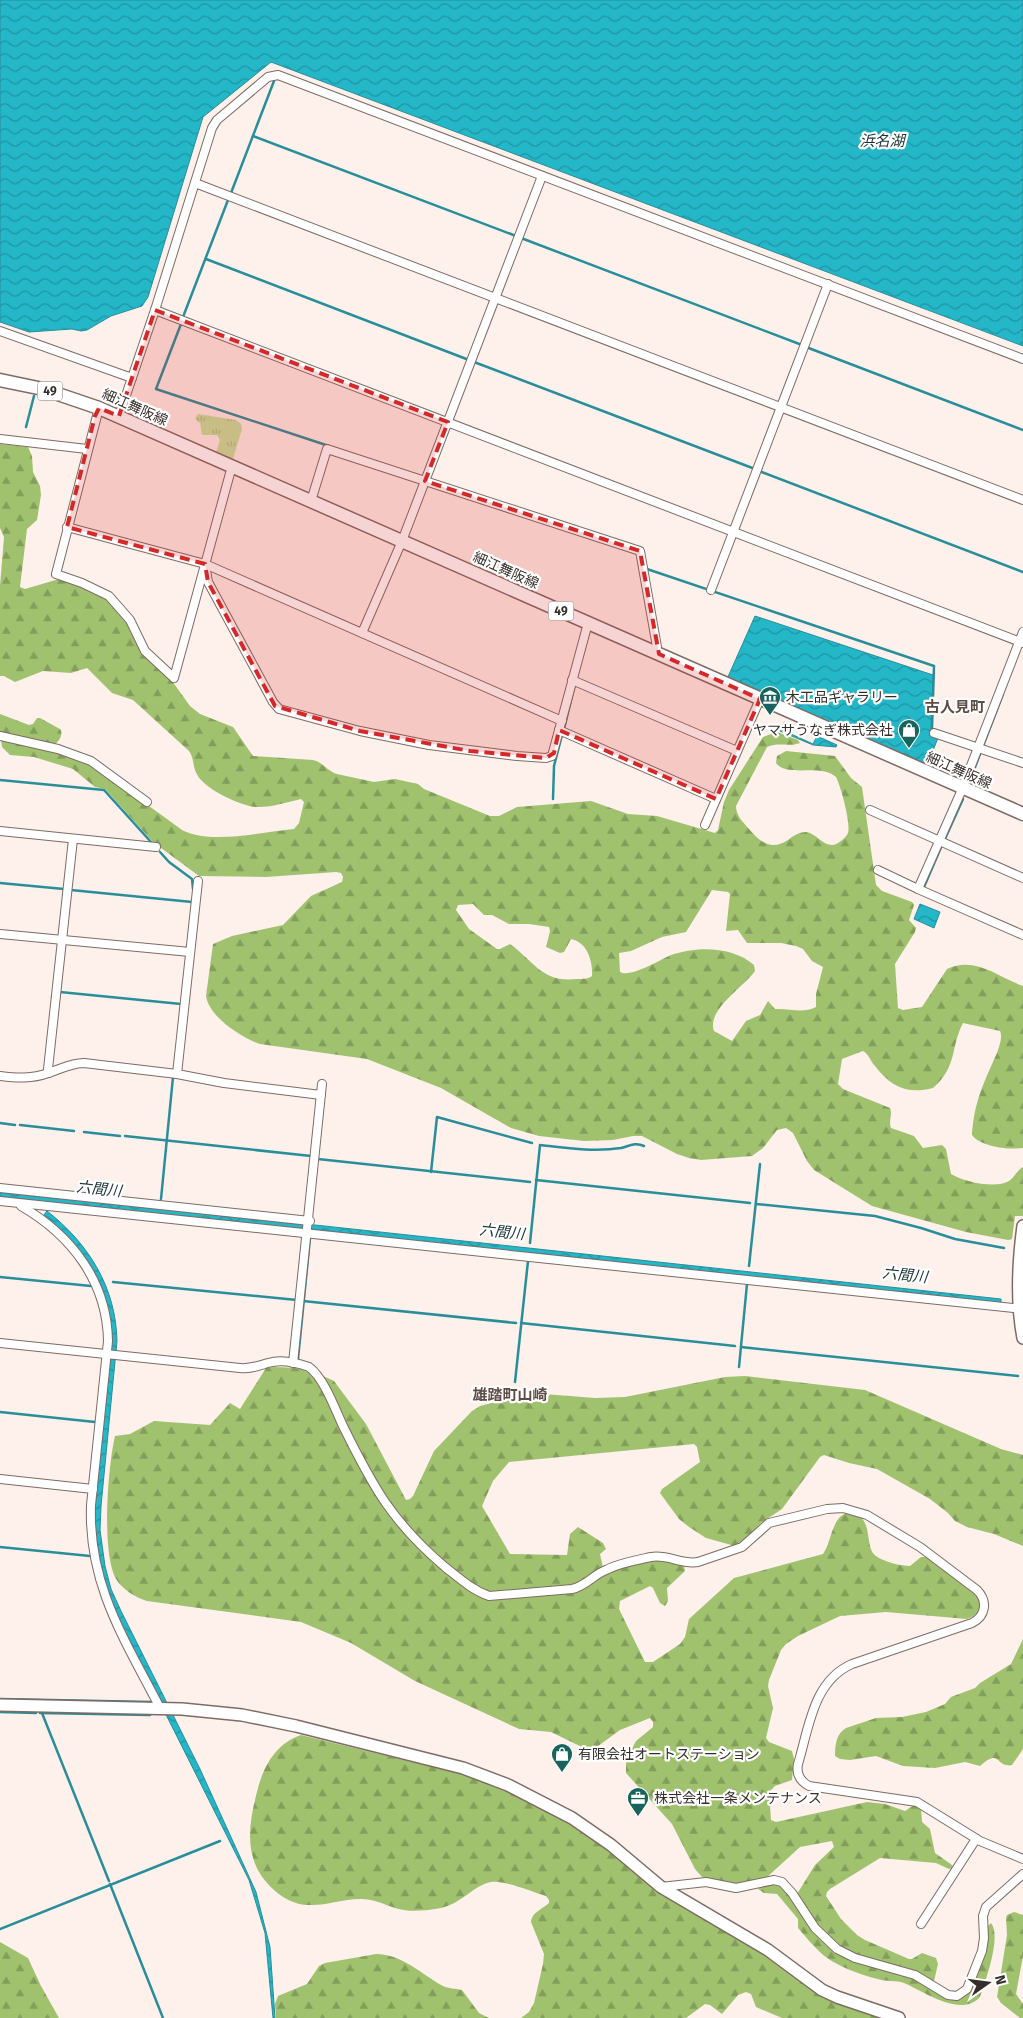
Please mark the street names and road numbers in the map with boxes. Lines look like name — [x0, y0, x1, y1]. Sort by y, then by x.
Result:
road number: 49 — [38, 382, 62, 401]
street label: 細江舞阪線 — [99, 385, 170, 429]
street label: 細江舞阪線 — [470, 548, 541, 592]
road number: 49 — [548, 602, 574, 620]
street label: 細江舞阪線 — [923, 748, 994, 792]

